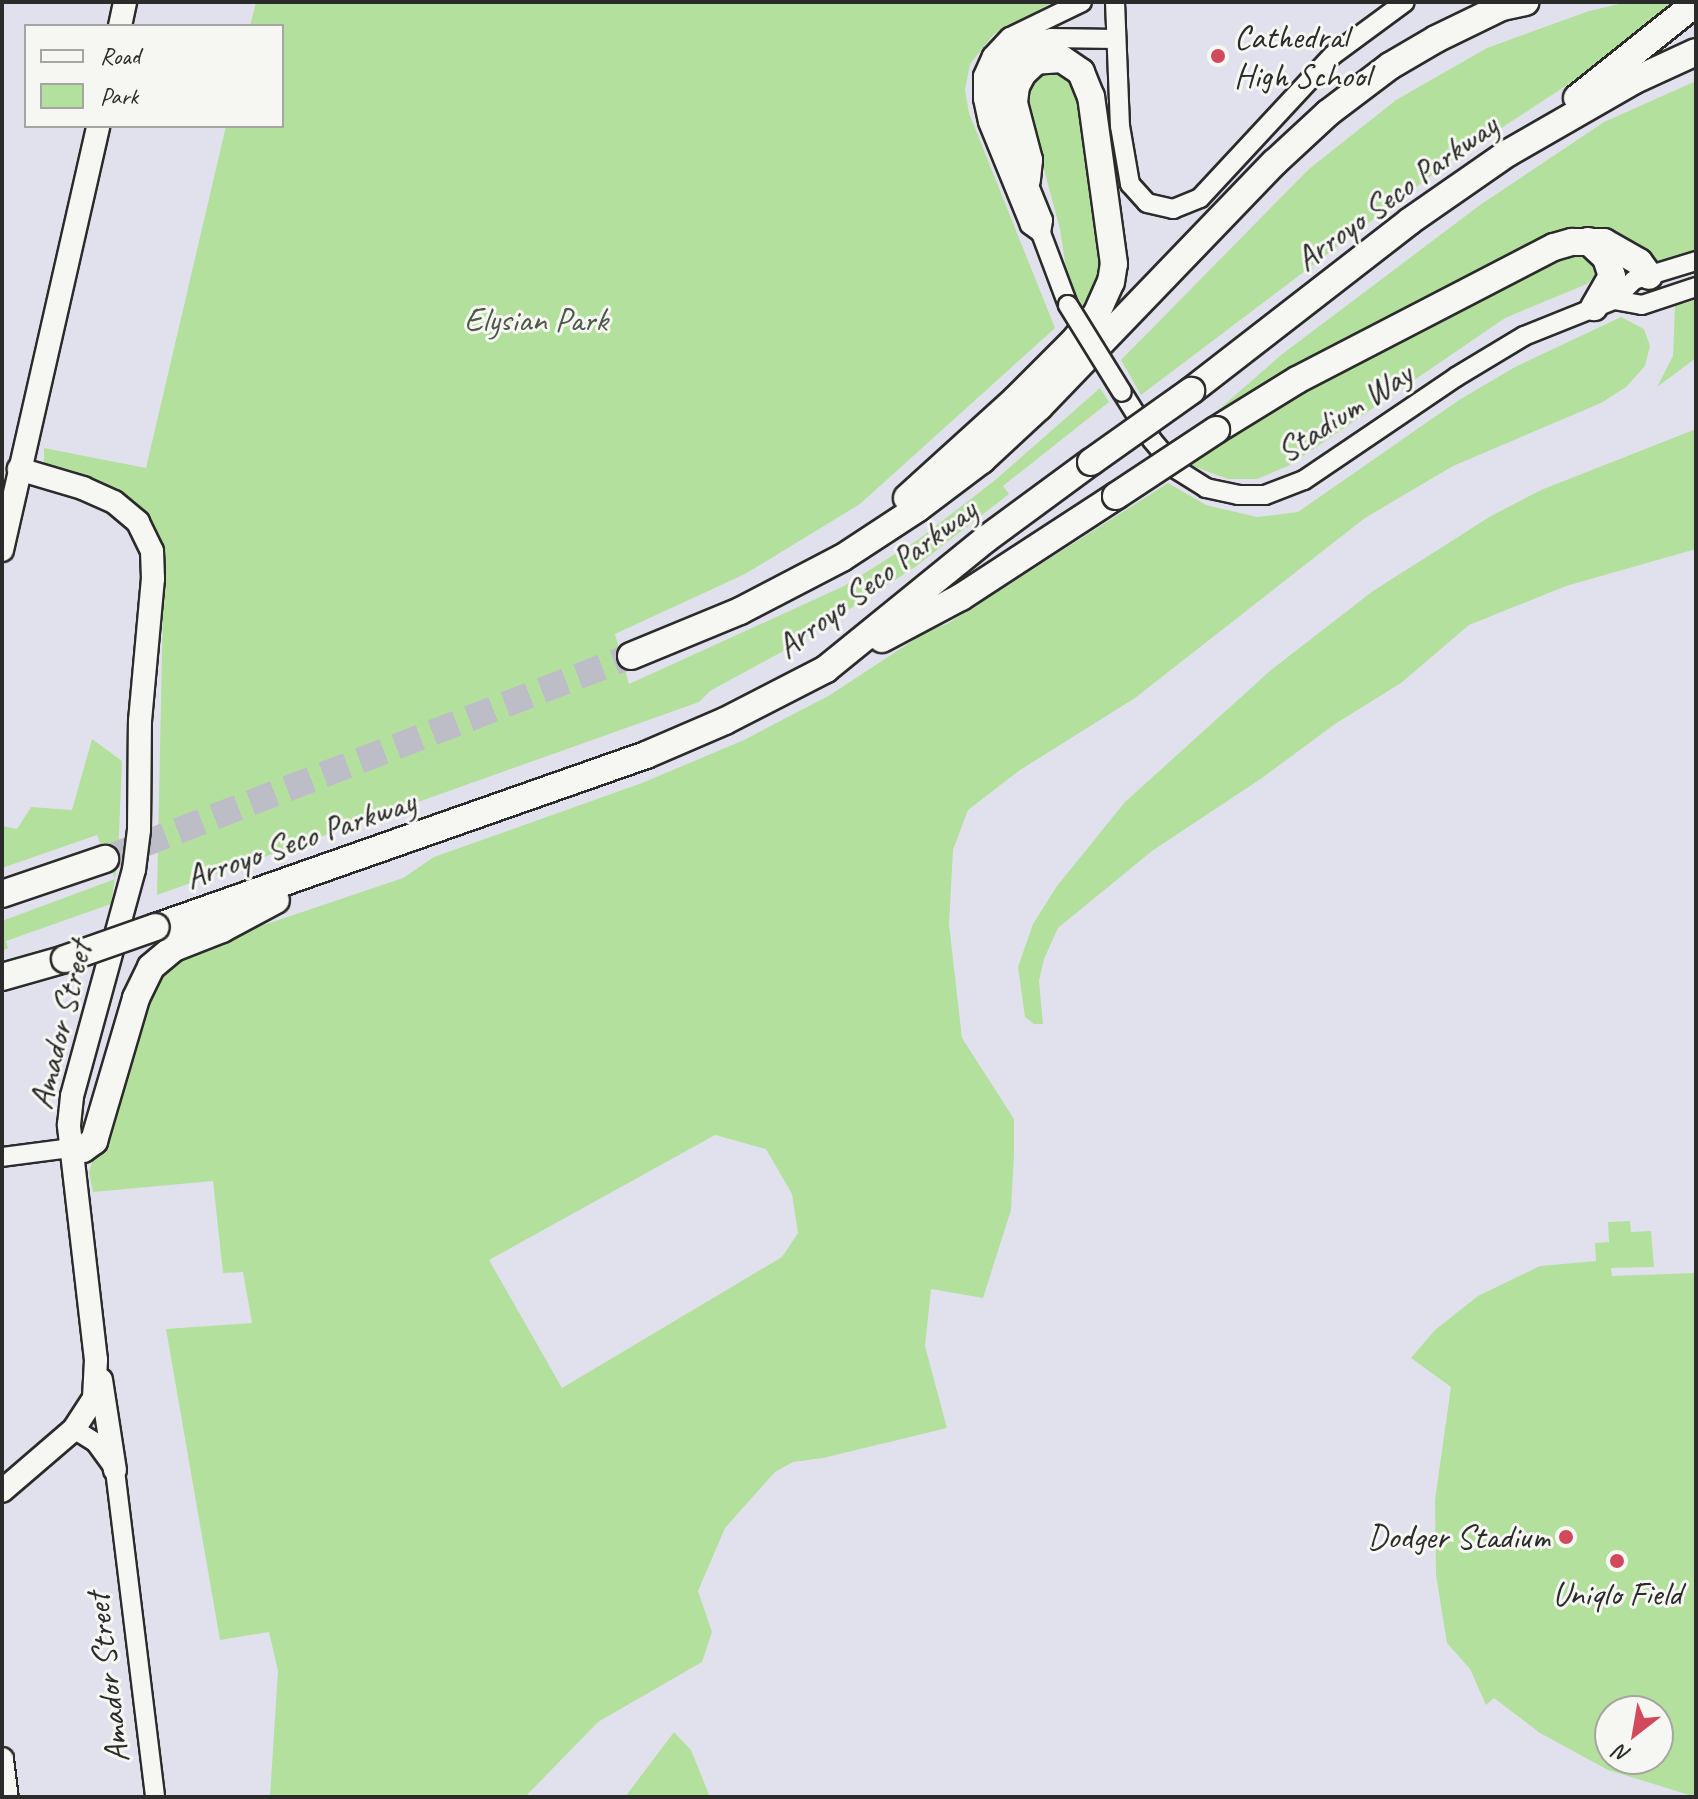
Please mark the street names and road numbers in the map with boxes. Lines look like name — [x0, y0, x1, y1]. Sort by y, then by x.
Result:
street label: Arroyo Seco Parkway — [1287, 105, 1505, 279]
street label: Stadium Way — [1269, 353, 1419, 471]
street label: Arroyo Seco Parkway — [768, 489, 984, 667]
street label: Arroyo Seco Parkway — [179, 780, 421, 898]
street label: Amador Street — [20, 937, 100, 1113]
street label: Amador Street — [76, 1591, 138, 1765]

